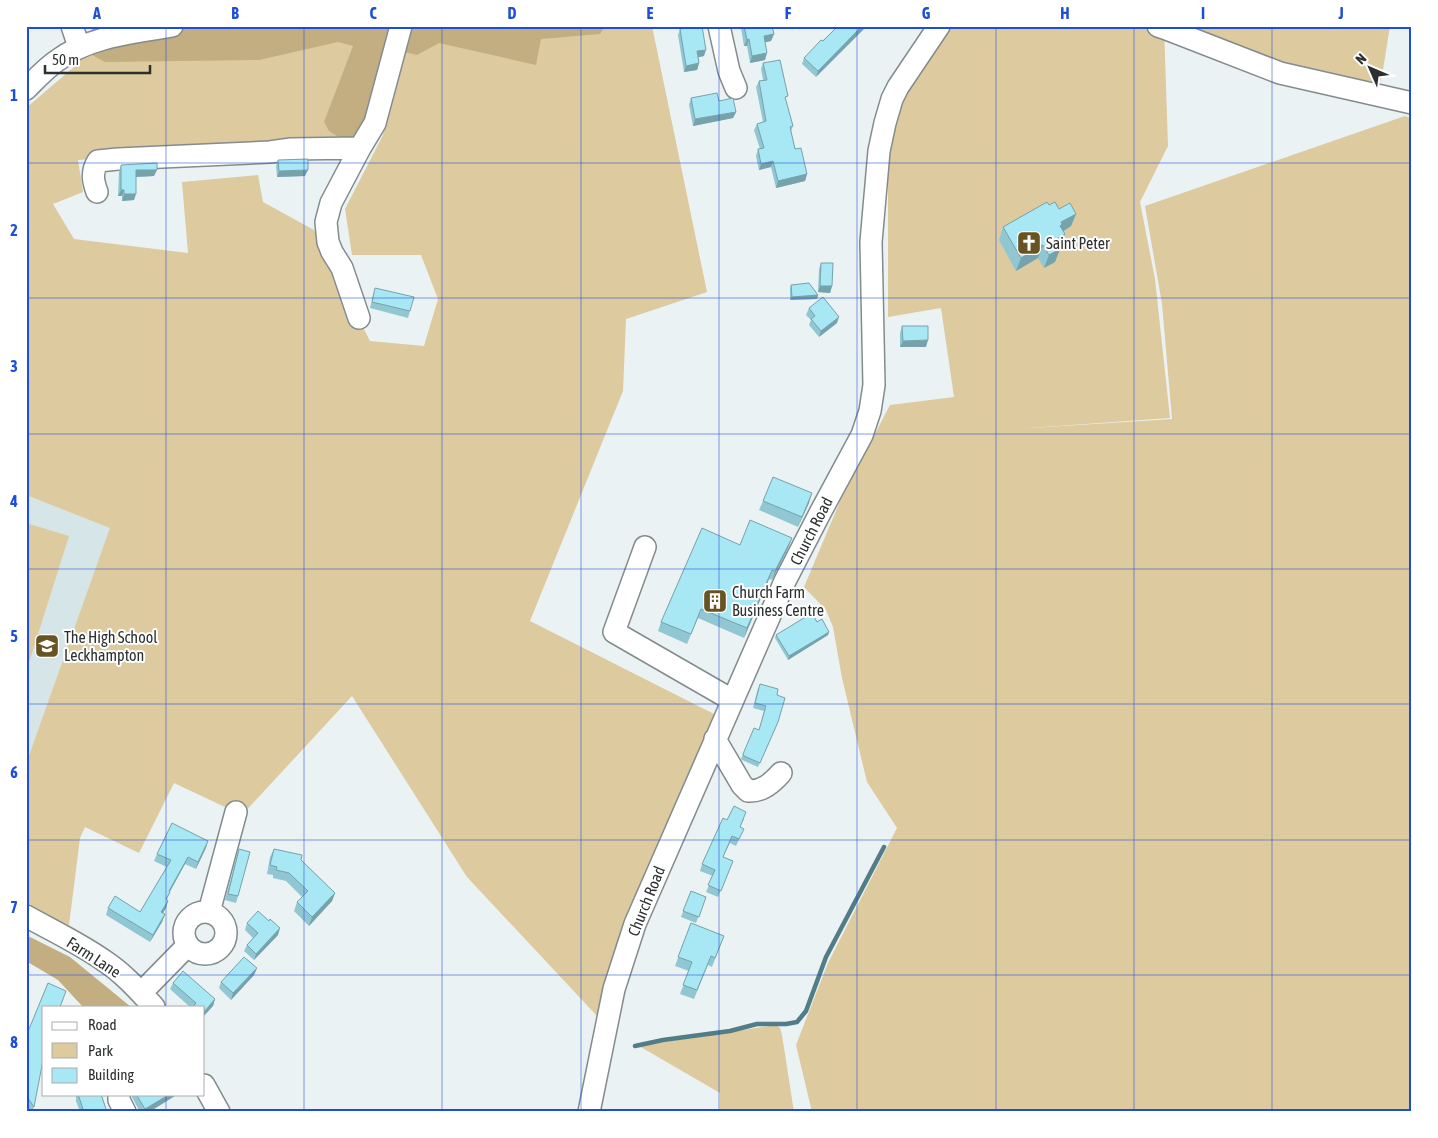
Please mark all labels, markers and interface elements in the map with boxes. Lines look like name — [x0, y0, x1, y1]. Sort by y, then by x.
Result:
text: A — [92, 4, 101, 22]
text: B — [231, 4, 239, 22]
text: C — [369, 4, 377, 22]
text: D — [508, 4, 517, 22]
text: E — [647, 4, 654, 22]
text: F — [785, 4, 792, 22]
text: G — [922, 4, 931, 22]
text: H — [1060, 4, 1070, 22]
text: I — [1201, 4, 1205, 22]
text: J — [1337, 4, 1344, 22]
scale bar — [45, 42, 150, 74]
north arrow — [1346, 42, 1396, 92]
text: N — [1352, 50, 1369, 67]
text: 50 m — [52, 51, 79, 68]
text: 1 — [10, 86, 18, 104]
text: 2 — [10, 221, 18, 239]
church icon: Saint Peter — [1016, 230, 1042, 256]
place label: Saint Peter — [1046, 234, 1110, 252]
text: 3 — [10, 357, 18, 375]
text: 4 — [9, 492, 18, 510]
street label: Church Road — [786, 494, 836, 568]
place label: Church Farm Business Centre — [732, 583, 824, 619]
building icon: Church Farm Business Centre — [702, 588, 728, 614]
text: 5 — [10, 627, 18, 645]
place label: The High School Leckhampton — [64, 628, 158, 665]
school or university icon: The High School Leckhampton — [34, 633, 60, 659]
text: 6 — [10, 763, 18, 781]
street label: Church Road — [624, 863, 668, 939]
text: 7 — [10, 898, 18, 916]
street label: Farm Lane — [64, 933, 124, 981]
legend — [42, 1006, 205, 1096]
text: Road — [88, 1016, 117, 1033]
text: 8 — [10, 1033, 18, 1051]
text: Park — [88, 1042, 113, 1059]
text: Building — [88, 1066, 134, 1083]

